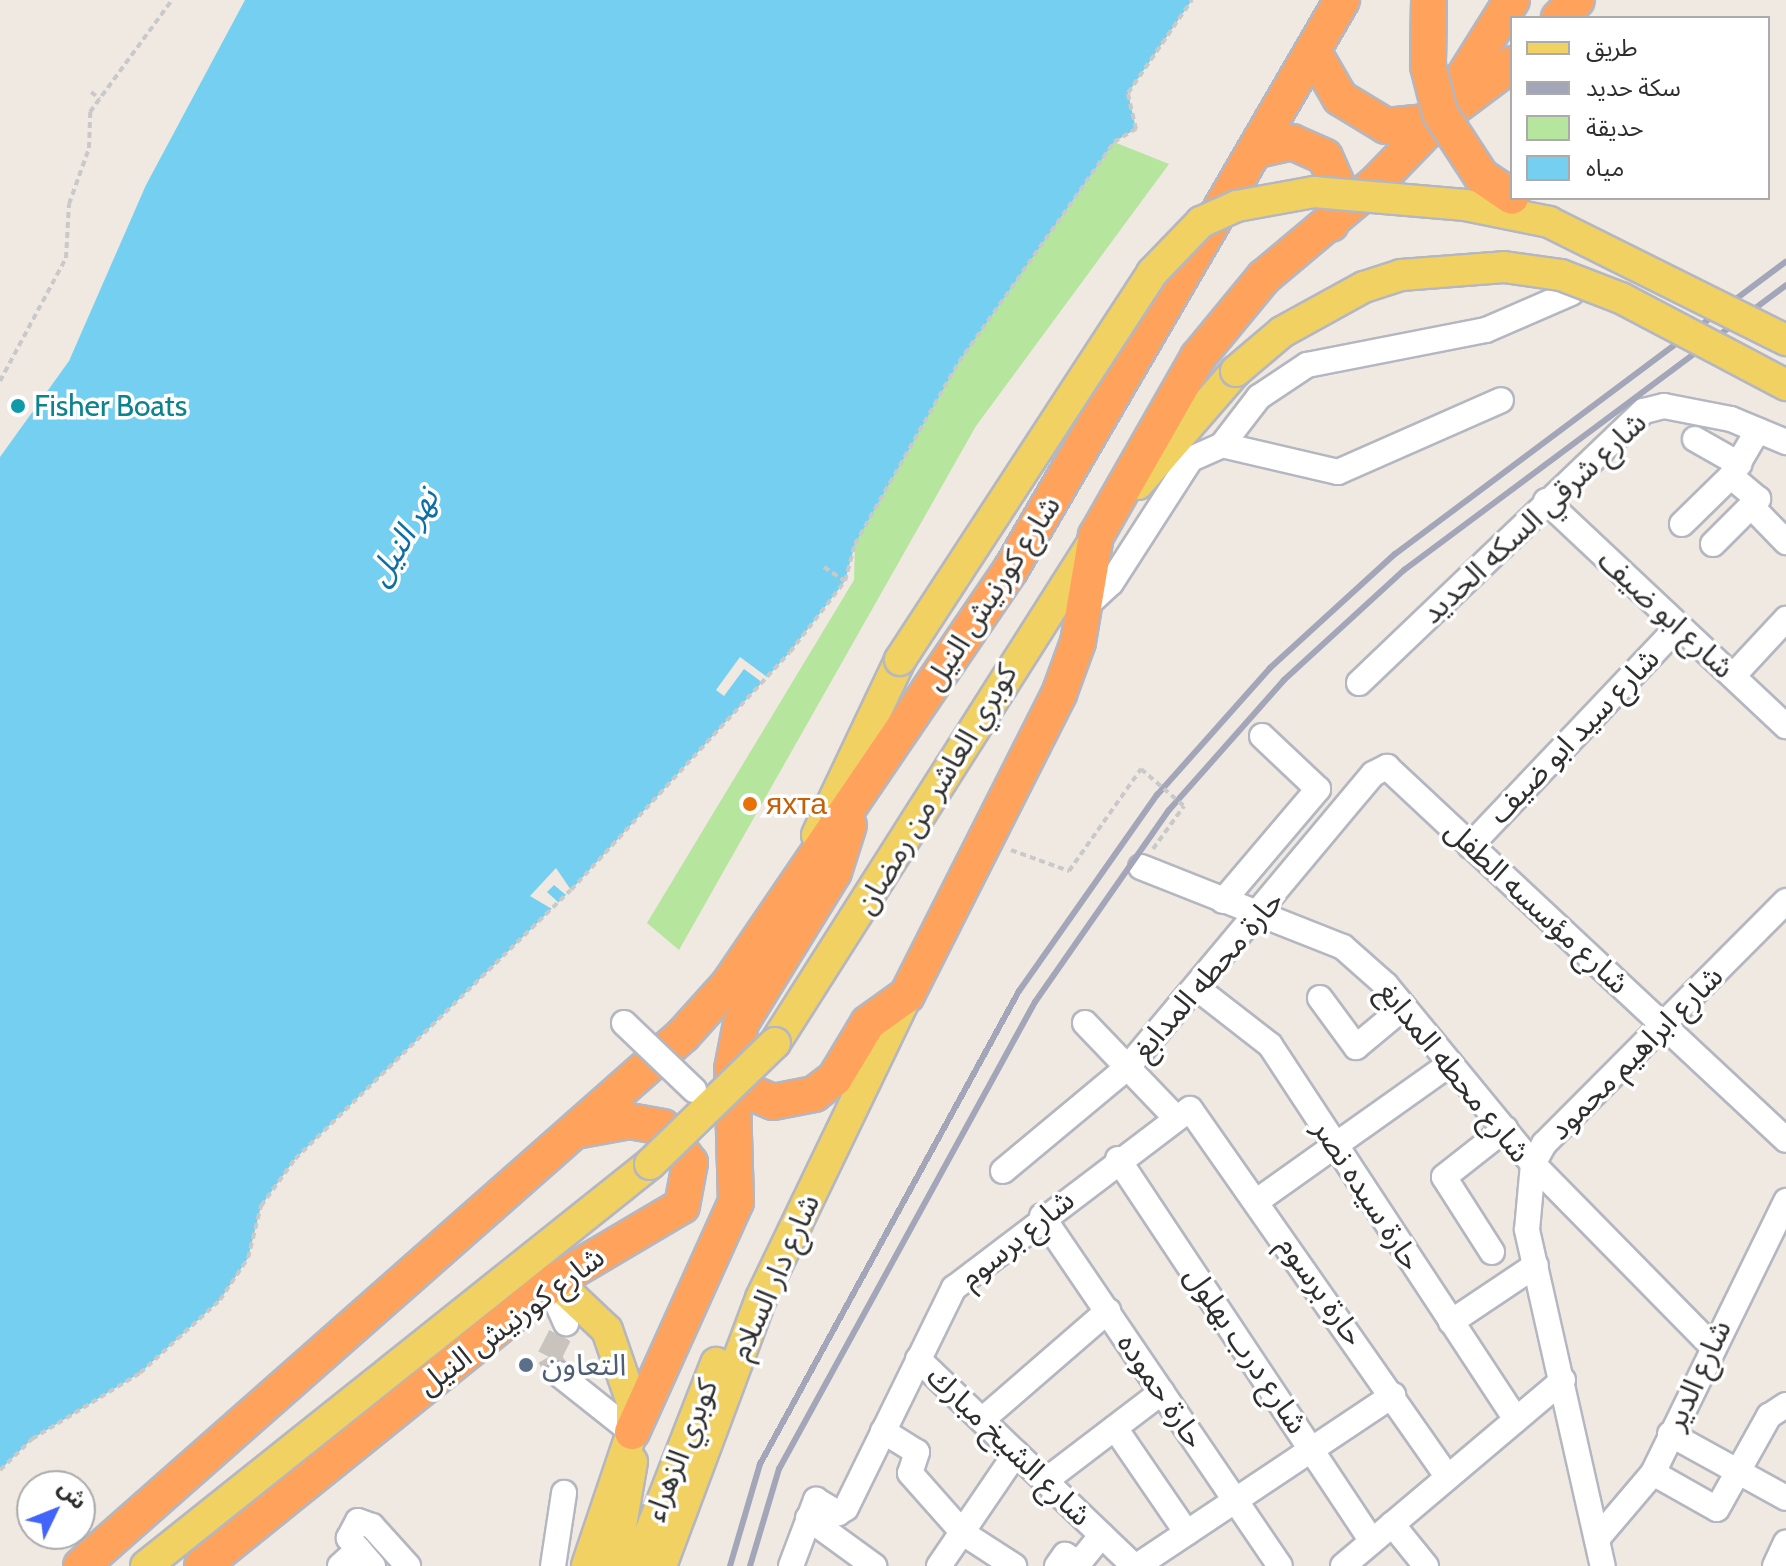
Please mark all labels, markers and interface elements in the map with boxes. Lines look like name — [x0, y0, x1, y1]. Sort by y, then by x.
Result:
legend — [1510, 16, 1770, 200]
text: طريق — [1586, 33, 1638, 62]
text: سكة حديد — [1586, 73, 1681, 102]
text: حديقة — [1586, 113, 1644, 142]
text: مياه — [1586, 153, 1624, 182]
place label: Fisher Boats — [34, 388, 187, 424]
marker: Fisher Boats — [9, 397, 27, 415]
street label: شارع شرقي السكه الحديد — [1414, 405, 1654, 631]
water label: نهر النيل — [359, 482, 447, 592]
street label: شارع كورنيش النيل — [916, 489, 1068, 697]
street label: شارع ابو ضيف — [1591, 542, 1741, 686]
street label: شارع سيد ابو ضيف — [1481, 641, 1667, 831]
street label: كوبري العاشر من رمضان — [847, 658, 1025, 920]
place label: яхта — [766, 786, 827, 822]
marker: яхта — [741, 795, 759, 813]
street label: شارع مؤسسه الطفل — [1438, 813, 1636, 1001]
street label: حارة محطه المدابغ — [1125, 883, 1291, 1067]
street label: شارع ابراهيم محمود — [1541, 958, 1731, 1148]
street label: شارع محطه المدابغ — [1370, 974, 1538, 1170]
street label: حارة سيده نصر — [1305, 1113, 1429, 1277]
street label: شارع برسوم — [953, 1182, 1081, 1296]
street label: شارع دار السلام — [722, 1189, 828, 1365]
street label: حارة برسوم — [1270, 1229, 1372, 1353]
street label: شارع كورنيش النيل — [411, 1239, 611, 1403]
street label: شارع درب بهلول — [1177, 1259, 1315, 1441]
street label: شارع الدير — [1657, 1314, 1739, 1436]
street label: حارة حموده — [1110, 1327, 1212, 1455]
place label: التعاون — [542, 1347, 626, 1383]
marker: التعاون — [517, 1356, 535, 1374]
street label: شارع الشيخ مبارك — [919, 1359, 1099, 1533]
street label: كوبري الزهراء — [636, 1374, 726, 1526]
north arrow — [16, 1470, 96, 1550]
text: ش — [52, 1474, 93, 1515]

